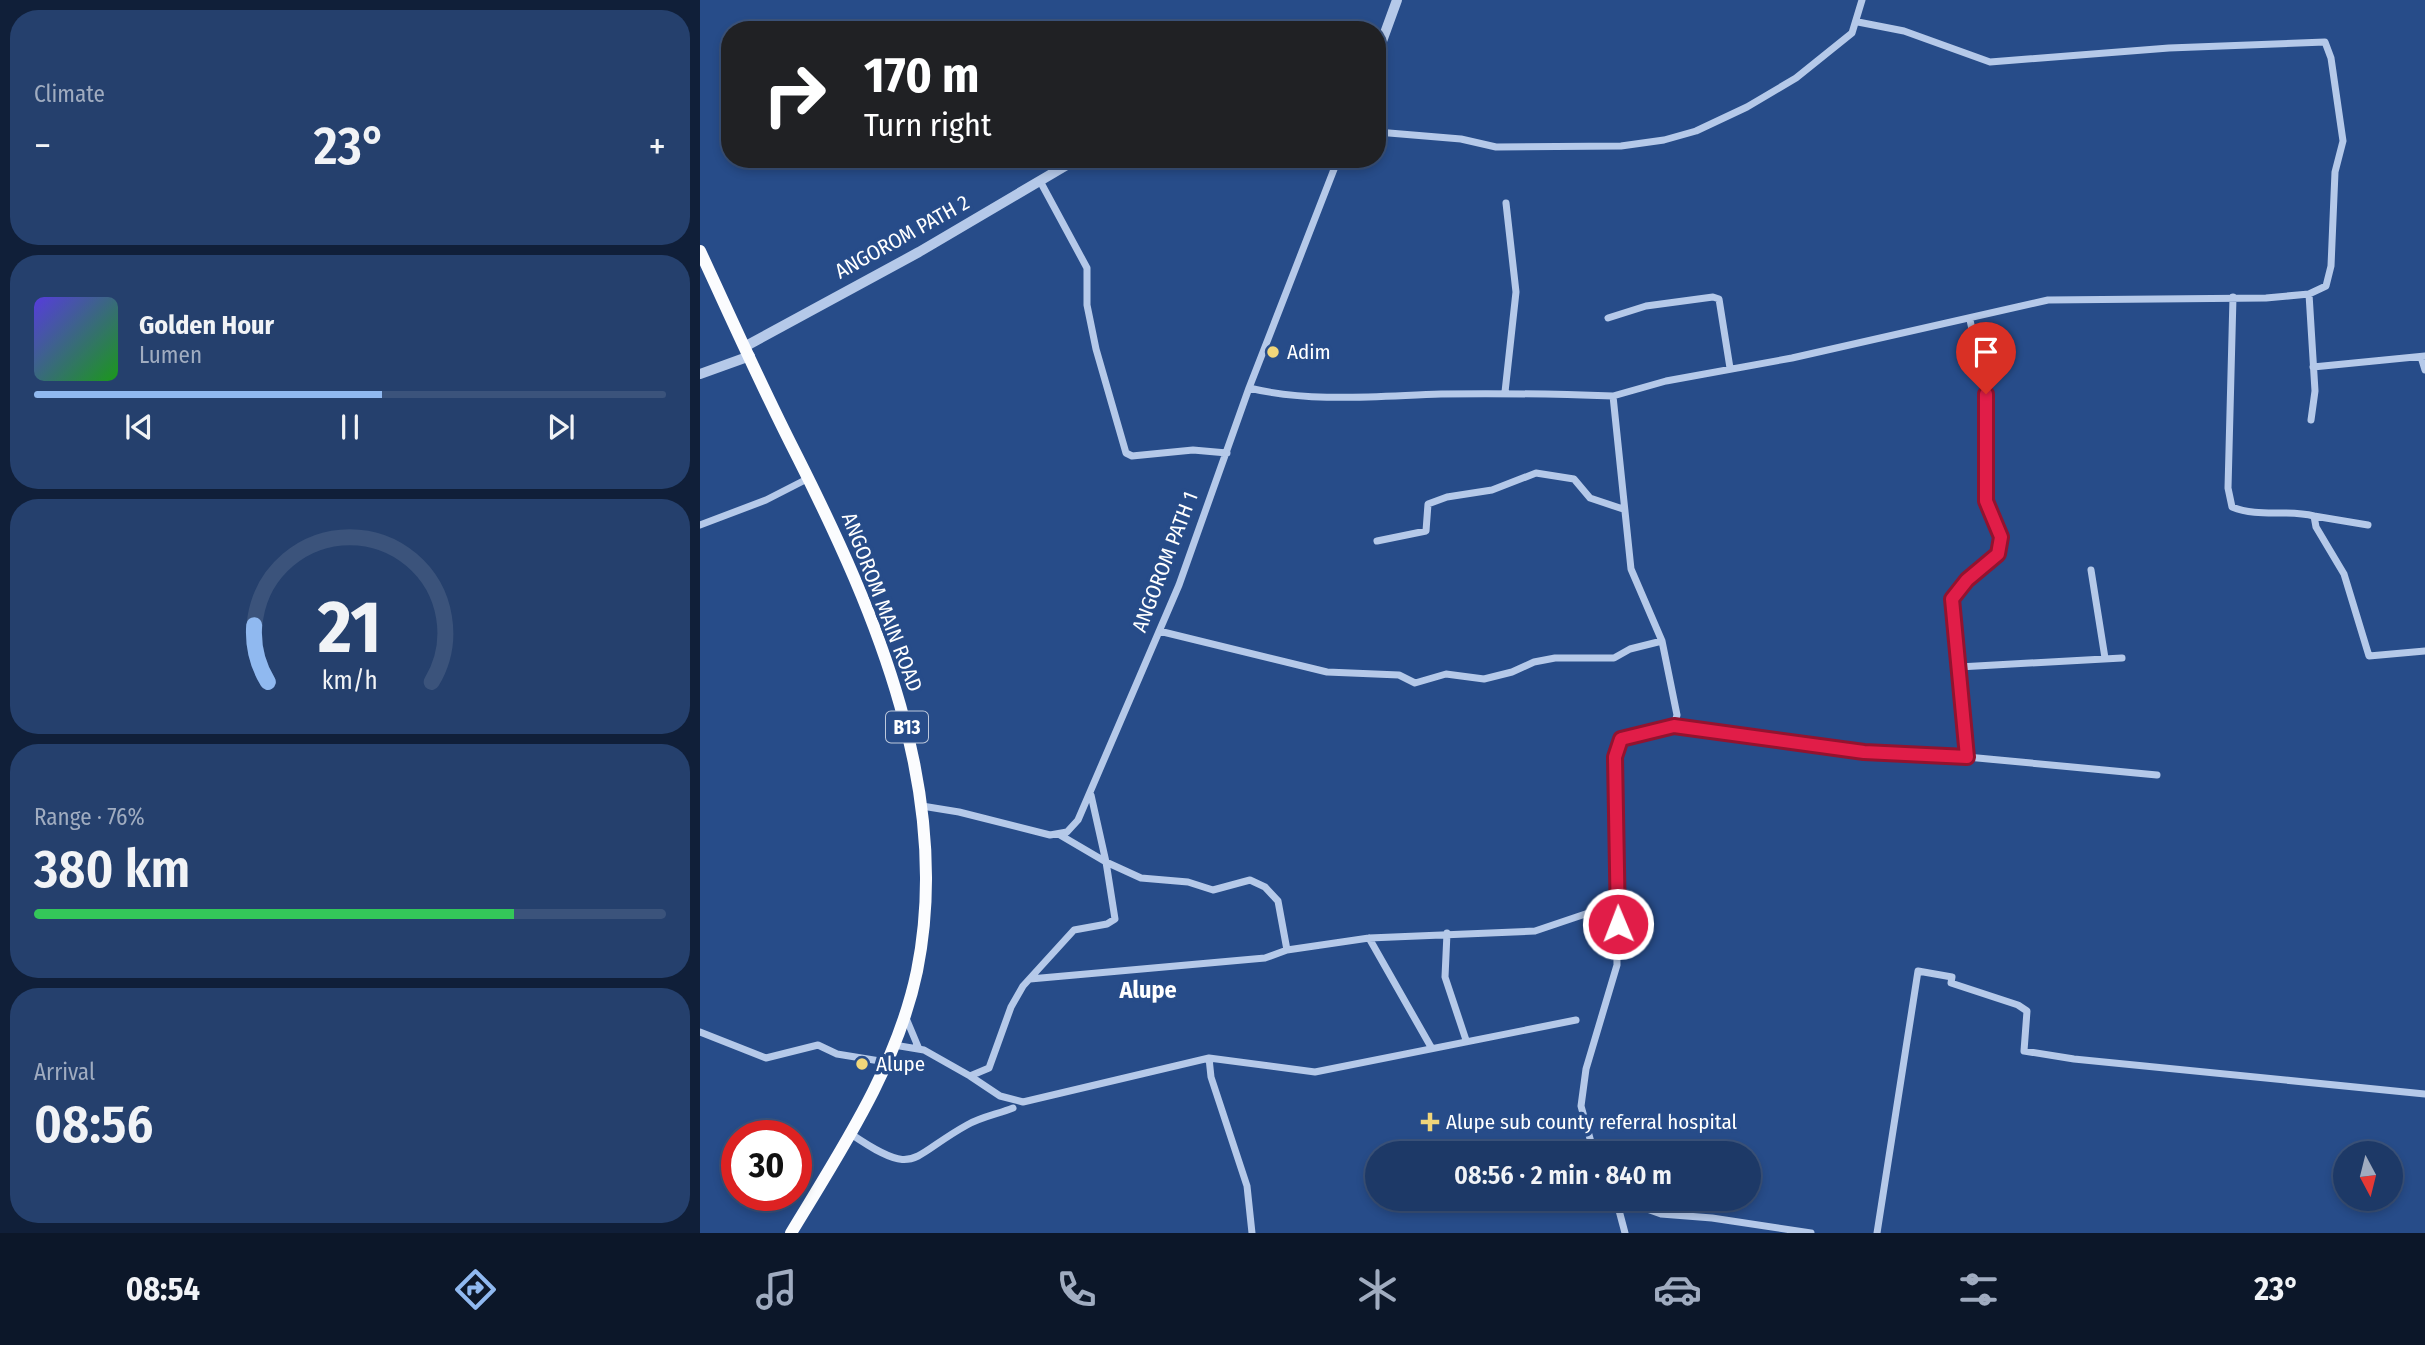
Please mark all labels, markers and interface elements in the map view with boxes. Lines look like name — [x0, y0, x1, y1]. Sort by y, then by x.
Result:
text: 170 m — [864, 46, 980, 105]
icon: right — [749, 49, 840, 140]
text: Climate — [34, 80, 105, 108]
text: Turn right — [864, 106, 991, 144]
text: 23° — [314, 115, 386, 178]
text: − — [34, 123, 51, 169]
text: + — [649, 123, 666, 169]
street label: ANGOROM PATH 2 — [830, 189, 974, 285]
text: Golden Hour — [139, 310, 274, 341]
pin — [1956, 322, 2016, 394]
icon: arrive — [1967, 333, 2005, 371]
place label: Adim — [1287, 339, 1331, 365]
text: Lumen — [139, 341, 202, 369]
marker: Adim — [1265, 344, 1281, 360]
icon: previous — [120, 408, 158, 446]
icon: pause — [331, 408, 369, 446]
icon: next — [542, 408, 580, 446]
street label: ANGOROM PATH 1 — [1126, 488, 1204, 636]
street label: ANGOROM MAIN ROAD — [836, 509, 928, 695]
text: 21 — [317, 585, 382, 672]
text: km/h — [322, 666, 378, 696]
road number: B13 — [886, 712, 928, 742]
text: Range · 76% — [34, 803, 145, 831]
text: 380 km — [34, 838, 190, 901]
position arrow — [1581, 887, 1655, 961]
district label: Alupe — [1118, 976, 1177, 1004]
place label: Alupe — [876, 1051, 925, 1077]
marker: Alupe — [854, 1056, 870, 1072]
text: Arrival — [34, 1058, 95, 1086]
text: 08:56 — [34, 1093, 153, 1156]
place label: Alupe sub county referral hospital — [1446, 1109, 1738, 1135]
marker: Alupe sub county referral hospital — [1420, 1112, 1440, 1132]
speed limit sign: 30 — [721, 1120, 812, 1211]
north arrow — [2333, 1141, 2403, 1211]
map controls — [2333, 1141, 2403, 1211]
text: 08:56 · 2 min · 840 m — [1454, 1160, 1672, 1191]
icon: directions — [451, 1265, 500, 1314]
icon: music — [752, 1265, 801, 1314]
icon: phone — [1052, 1265, 1101, 1314]
icon: climate — [1353, 1265, 1402, 1314]
icon: car — [1653, 1265, 1702, 1314]
icon: filters — [1954, 1265, 2003, 1314]
text: 08:54 — [126, 1270, 200, 1308]
text: 23° — [2254, 1270, 2299, 1308]

